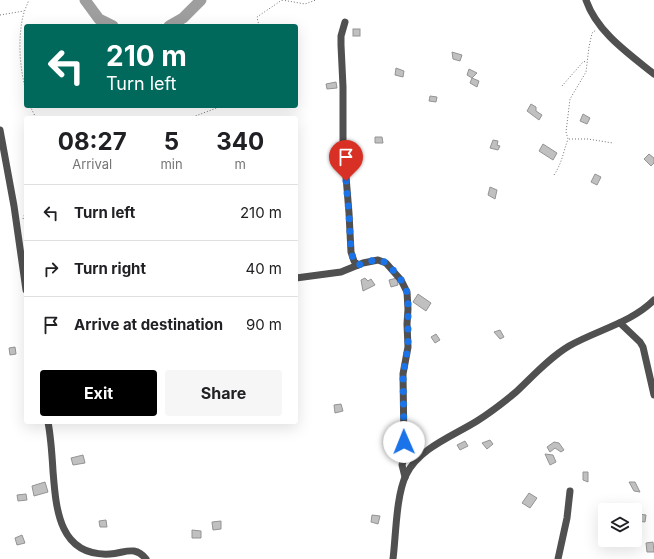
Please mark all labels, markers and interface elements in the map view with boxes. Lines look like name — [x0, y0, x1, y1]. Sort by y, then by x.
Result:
text: 210 m — [106, 39, 187, 73]
icon: left — [40, 40, 92, 92]
text: Turn left — [106, 73, 176, 94]
text: 08:27 — [58, 127, 127, 156]
text: 5 — [164, 127, 179, 156]
text: 340 — [216, 127, 264, 156]
pin — [329, 140, 363, 181]
icon: arrive — [335, 146, 357, 168]
text: Arrival — [72, 156, 112, 172]
text: min — [160, 156, 183, 172]
text: m — [235, 156, 246, 172]
icon: left — [40, 202, 62, 224]
text: Turn left — [74, 203, 135, 222]
text: 210 m — [240, 203, 282, 222]
icon: right — [40, 258, 62, 280]
text: Turn right — [74, 259, 146, 278]
text: 40 m — [245, 259, 282, 278]
icon: arrive — [40, 314, 62, 336]
text: Arrive at destination — [74, 315, 223, 334]
text: 90 m — [246, 315, 282, 334]
button: Exit — [40, 370, 157, 416]
button: Share — [165, 370, 282, 416]
position arrow — [383, 421, 425, 463]
map controls — [598, 503, 642, 547]
button: layers — [598, 503, 642, 547]

